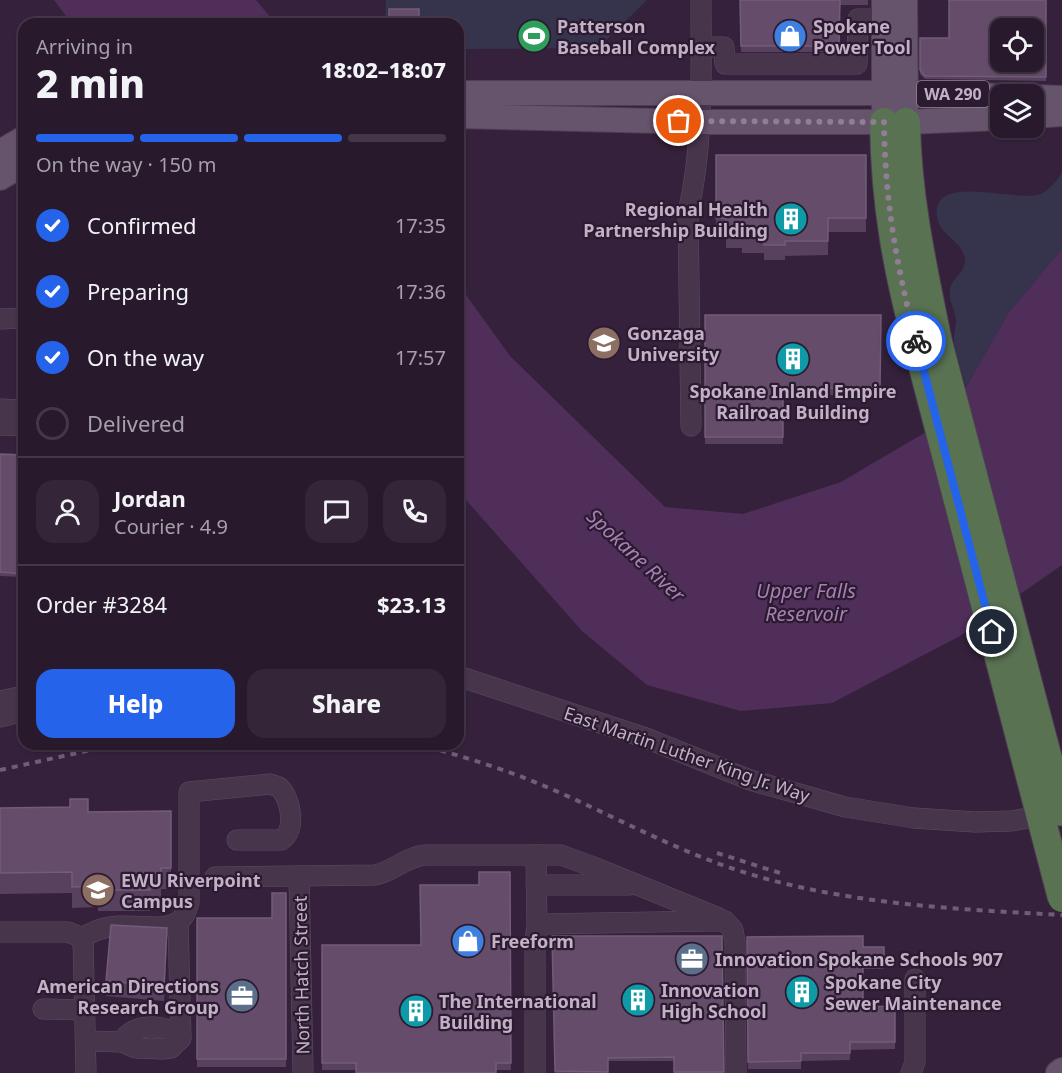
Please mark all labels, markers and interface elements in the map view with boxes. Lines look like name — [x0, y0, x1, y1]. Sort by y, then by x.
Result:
place label: Patterson Baseball Complex — [557, 14, 716, 59]
place label: Spokane Power Tool — [813, 14, 911, 59]
sports icon: Patterson Baseball Complex — [516, 18, 552, 54]
shop icon: Spokane Power Tool — [772, 18, 808, 54]
map controls — [990, 18, 1044, 138]
button: locate — [990, 18, 1044, 72]
text: Arriving in — [36, 33, 133, 60]
text: 18:02–18:07 — [321, 54, 446, 84]
text: 2 min — [36, 56, 145, 109]
road number: WA 290 — [917, 81, 989, 107]
button: layers — [990, 84, 1044, 138]
pin — [653, 95, 704, 146]
icon: bag — [662, 104, 695, 137]
text: On the way · 150 m — [36, 151, 216, 178]
place label: Regional Health Partnership Building — [583, 197, 768, 242]
building icon: Regional Health Partnership Building — [773, 201, 809, 237]
icon: check — [36, 209, 69, 242]
text: Confirmed — [87, 210, 197, 240]
text: 17:35 — [395, 212, 446, 239]
icon: check — [36, 275, 69, 308]
text: Preparing — [87, 276, 189, 306]
text: 17:36 — [395, 278, 446, 305]
courier — [886, 311, 946, 371]
place label: Gonzaga University — [627, 321, 720, 366]
school or university icon: Gonzaga University — [586, 325, 622, 361]
icon: bike — [900, 325, 933, 358]
icon: check — [36, 341, 69, 374]
building icon: Spokane Inland Empire Railroad Building — [775, 341, 811, 377]
text: On the way — [87, 342, 204, 372]
text: 17:57 — [395, 344, 446, 371]
place label: Spokane Inland Empire Railroad Building — [689, 379, 897, 424]
text: Delivered — [87, 408, 185, 438]
button: person — [36, 480, 99, 543]
button: chat — [305, 480, 368, 543]
button: phone — [383, 480, 446, 543]
text: Jordan — [114, 483, 186, 513]
water label: Spokane River — [581, 503, 692, 608]
text: Courier · 4.9 — [114, 513, 228, 540]
water label: Upper Falls Reservoir — [756, 577, 856, 627]
text: Order #3284 — [36, 589, 167, 619]
text: $23.13 — [377, 589, 446, 619]
pin — [966, 606, 1017, 657]
icon: home — [975, 615, 1008, 648]
button: Help — [36, 669, 235, 738]
button: Share — [247, 669, 446, 738]
street label: East Martin Luther King Jr. Way — [561, 701, 814, 808]
place label: EWU Riverpoint Campus — [121, 868, 261, 913]
school or university icon: EWU Riverpoint Campus — [80, 872, 116, 908]
street label: North Hatch Street — [288, 895, 314, 1055]
shop icon: Freeform — [450, 923, 486, 959]
place label: Freeform — [491, 929, 574, 953]
office icon: Innovation Spokane Schools 907 — [674, 941, 710, 977]
place label: Innovation Spokane Schools 907 — [715, 947, 1003, 971]
place label: Spokane City Sewer Maintenance — [825, 970, 1002, 1015]
place label: American Directions Research Group — [37, 974, 219, 1019]
building icon: Spokane City Sewer Maintenance — [784, 974, 820, 1010]
office icon: American Directions Research Group — [224, 978, 260, 1014]
place label: Innovation High School — [661, 978, 767, 1023]
building icon: Innovation High School — [620, 982, 656, 1018]
place label: The International Building — [439, 989, 597, 1034]
building icon: The International Building — [398, 993, 434, 1029]

